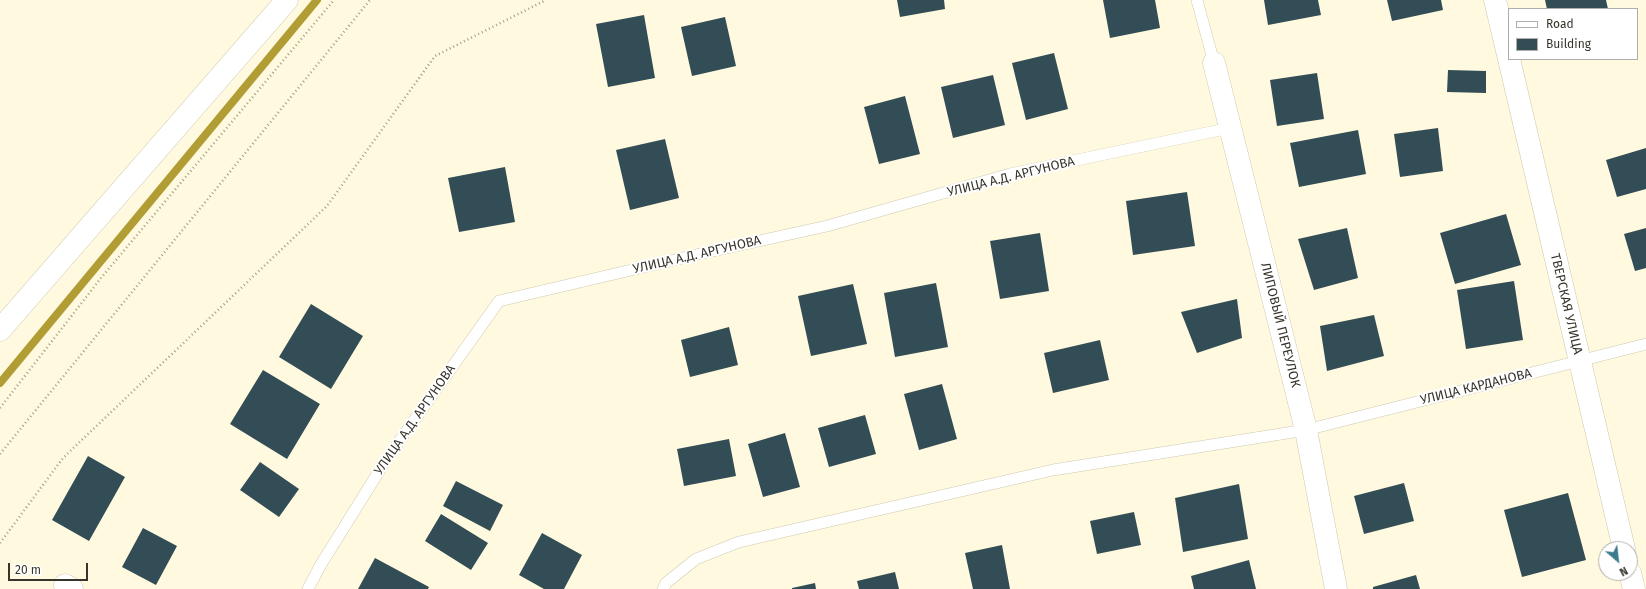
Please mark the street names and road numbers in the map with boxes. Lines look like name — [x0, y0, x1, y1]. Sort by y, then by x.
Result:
street label: УЛИЦА А.Д. АРГУНОВА — [946, 154, 1076, 200]
street label: УЛИЦА А.Д. АРГУНОВА — [632, 233, 762, 277]
street label: ТВЕРСКАЯ УЛИЦА — [1547, 252, 1585, 356]
street label: ЛИПОВЫЙ ПЕРЕУЛОК — [1257, 261, 1303, 389]
street label: УЛИЦА А.Д. АРГУНОВА — [371, 362, 459, 478]
street label: УЛИЦА КАРДАНОВА — [1419, 366, 1533, 408]

